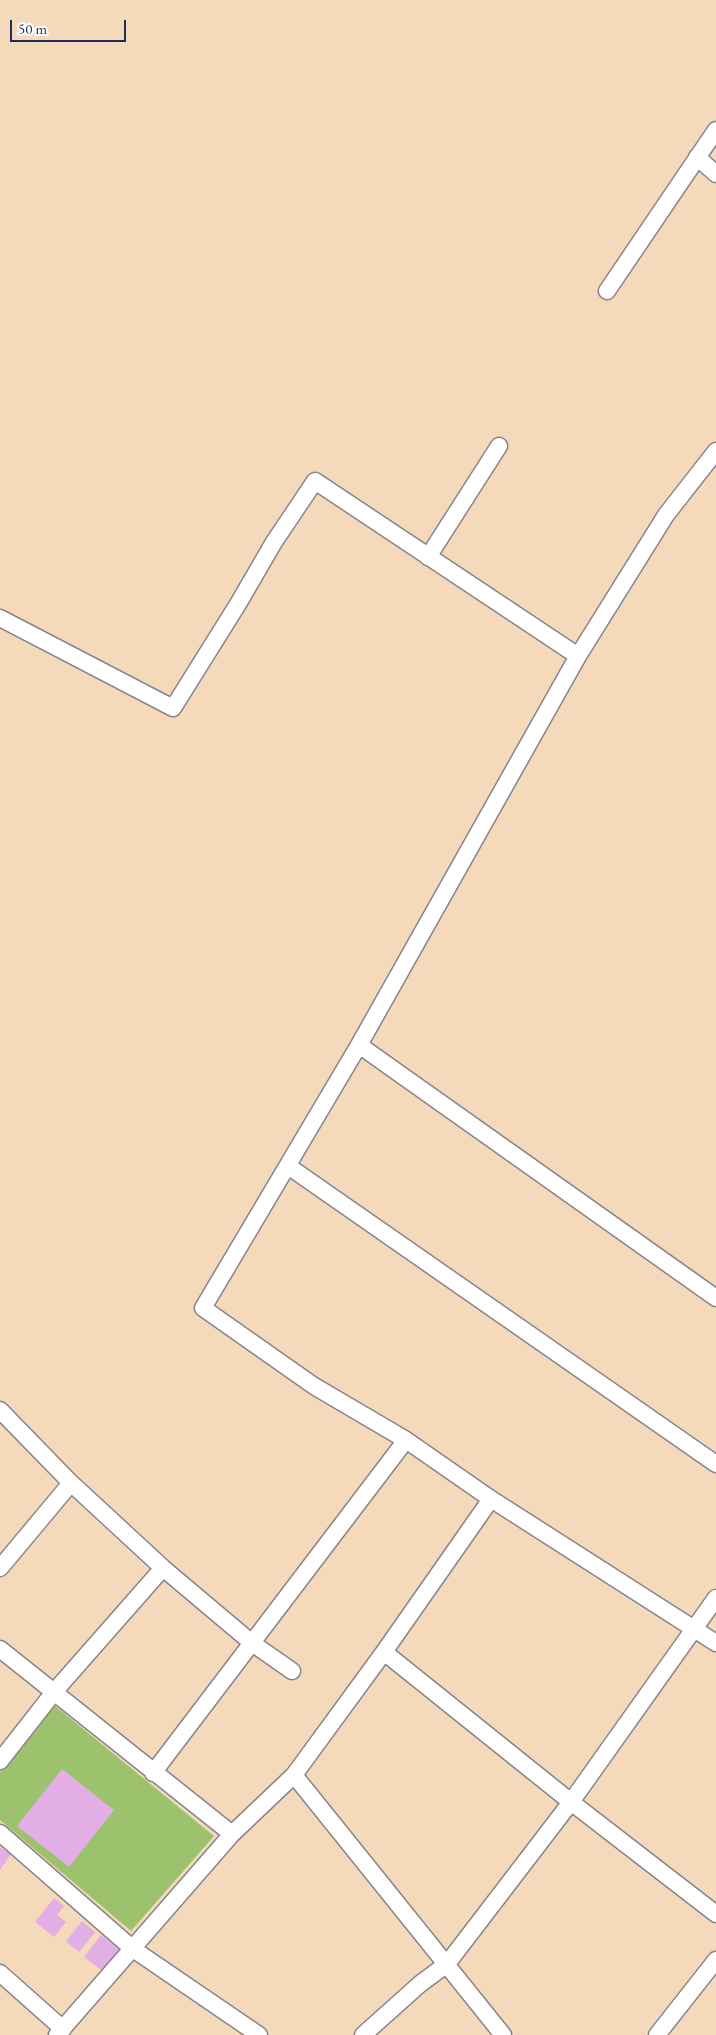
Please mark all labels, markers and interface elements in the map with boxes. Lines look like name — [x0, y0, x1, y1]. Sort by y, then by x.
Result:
scale bar — [12, 10, 129, 42]
text: 50 m — [18, 19, 47, 38]

